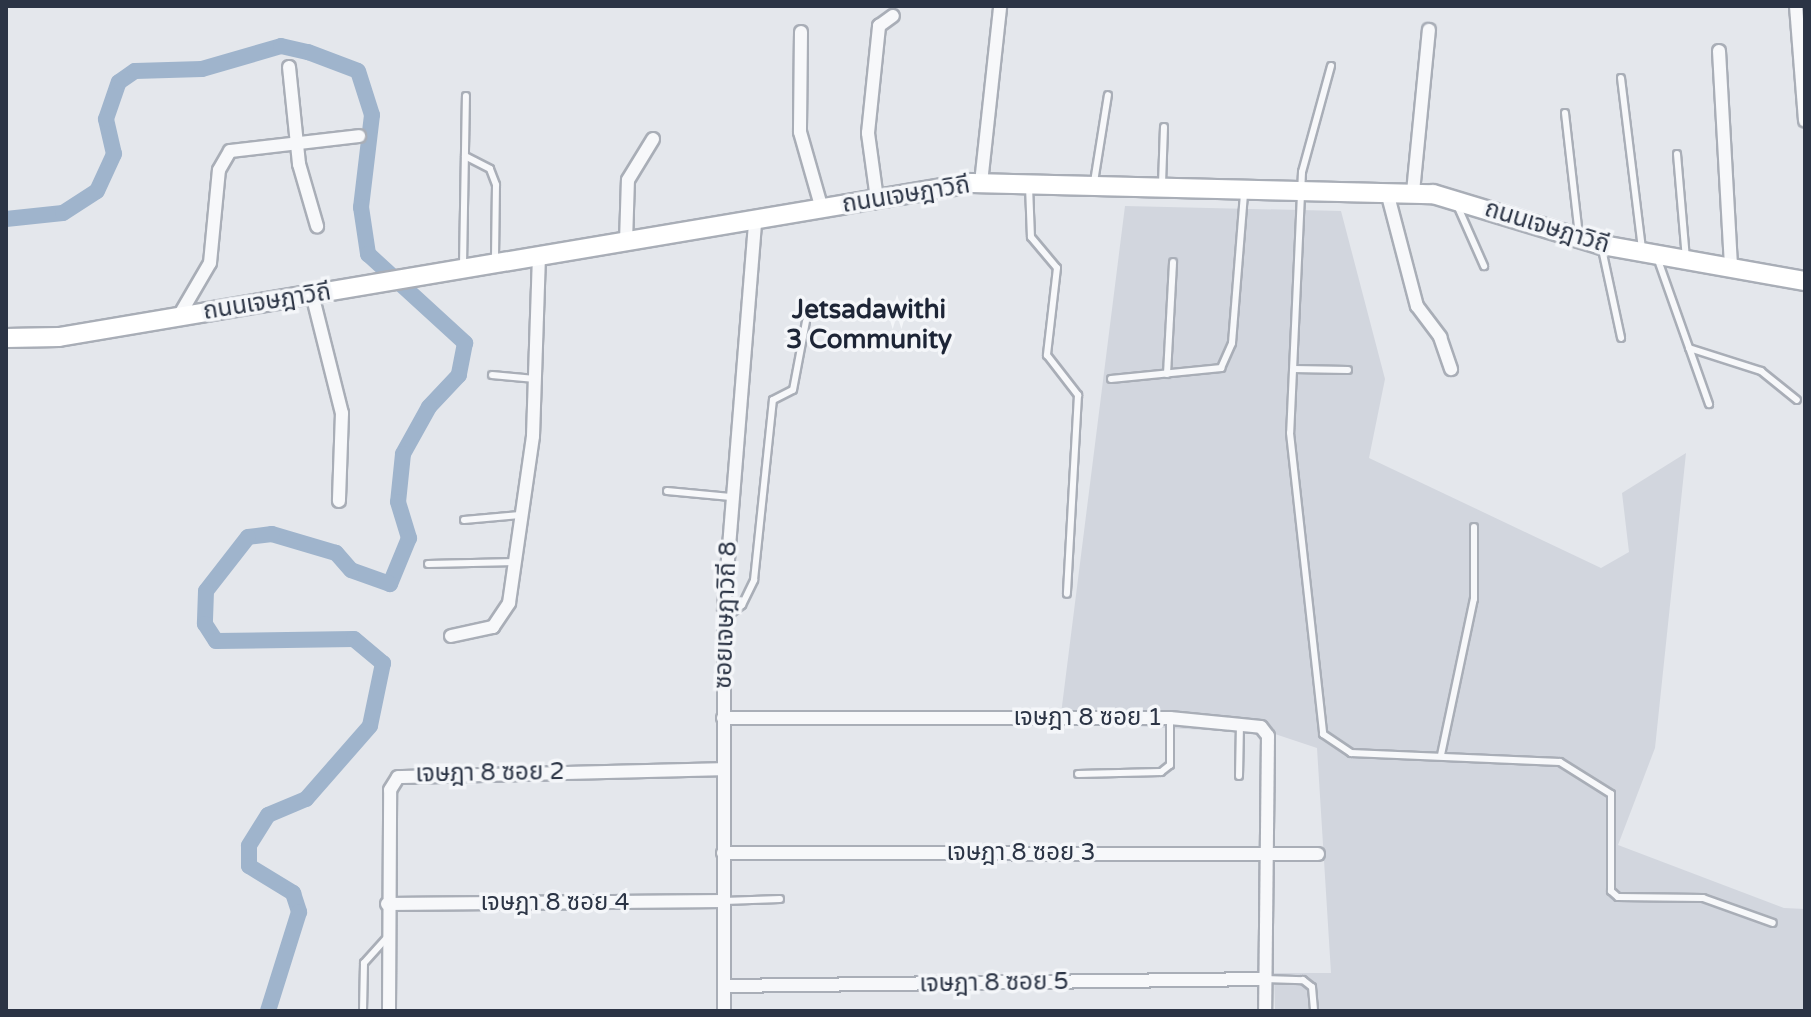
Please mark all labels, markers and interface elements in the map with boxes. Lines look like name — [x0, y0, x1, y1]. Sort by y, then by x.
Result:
street label: ถนนเจษฎาวิถี — [840, 171, 972, 219]
street label: ถนนเจษฎาวิถี — [1481, 194, 1613, 260]
street label: ถนนเจษฎาวิถี — [201, 278, 333, 326]
district label: Jetsadawithi 3 Community — [786, 294, 952, 356]
street label: ซอยเจษฎาวิถี 8 — [709, 541, 743, 689]
street label: เจษฎา 8 ซอย 1 — [1014, 704, 1162, 732]
street label: เจษฎา 8 ซอย 2 — [415, 757, 565, 789]
street label: เจษฎา 8 ซอย 3 — [947, 839, 1095, 867]
street label: เจษฎา 8 ซอย 4 — [481, 889, 629, 917]
street label: เจษฎา 8 ซอย 5 — [919, 967, 1069, 999]

